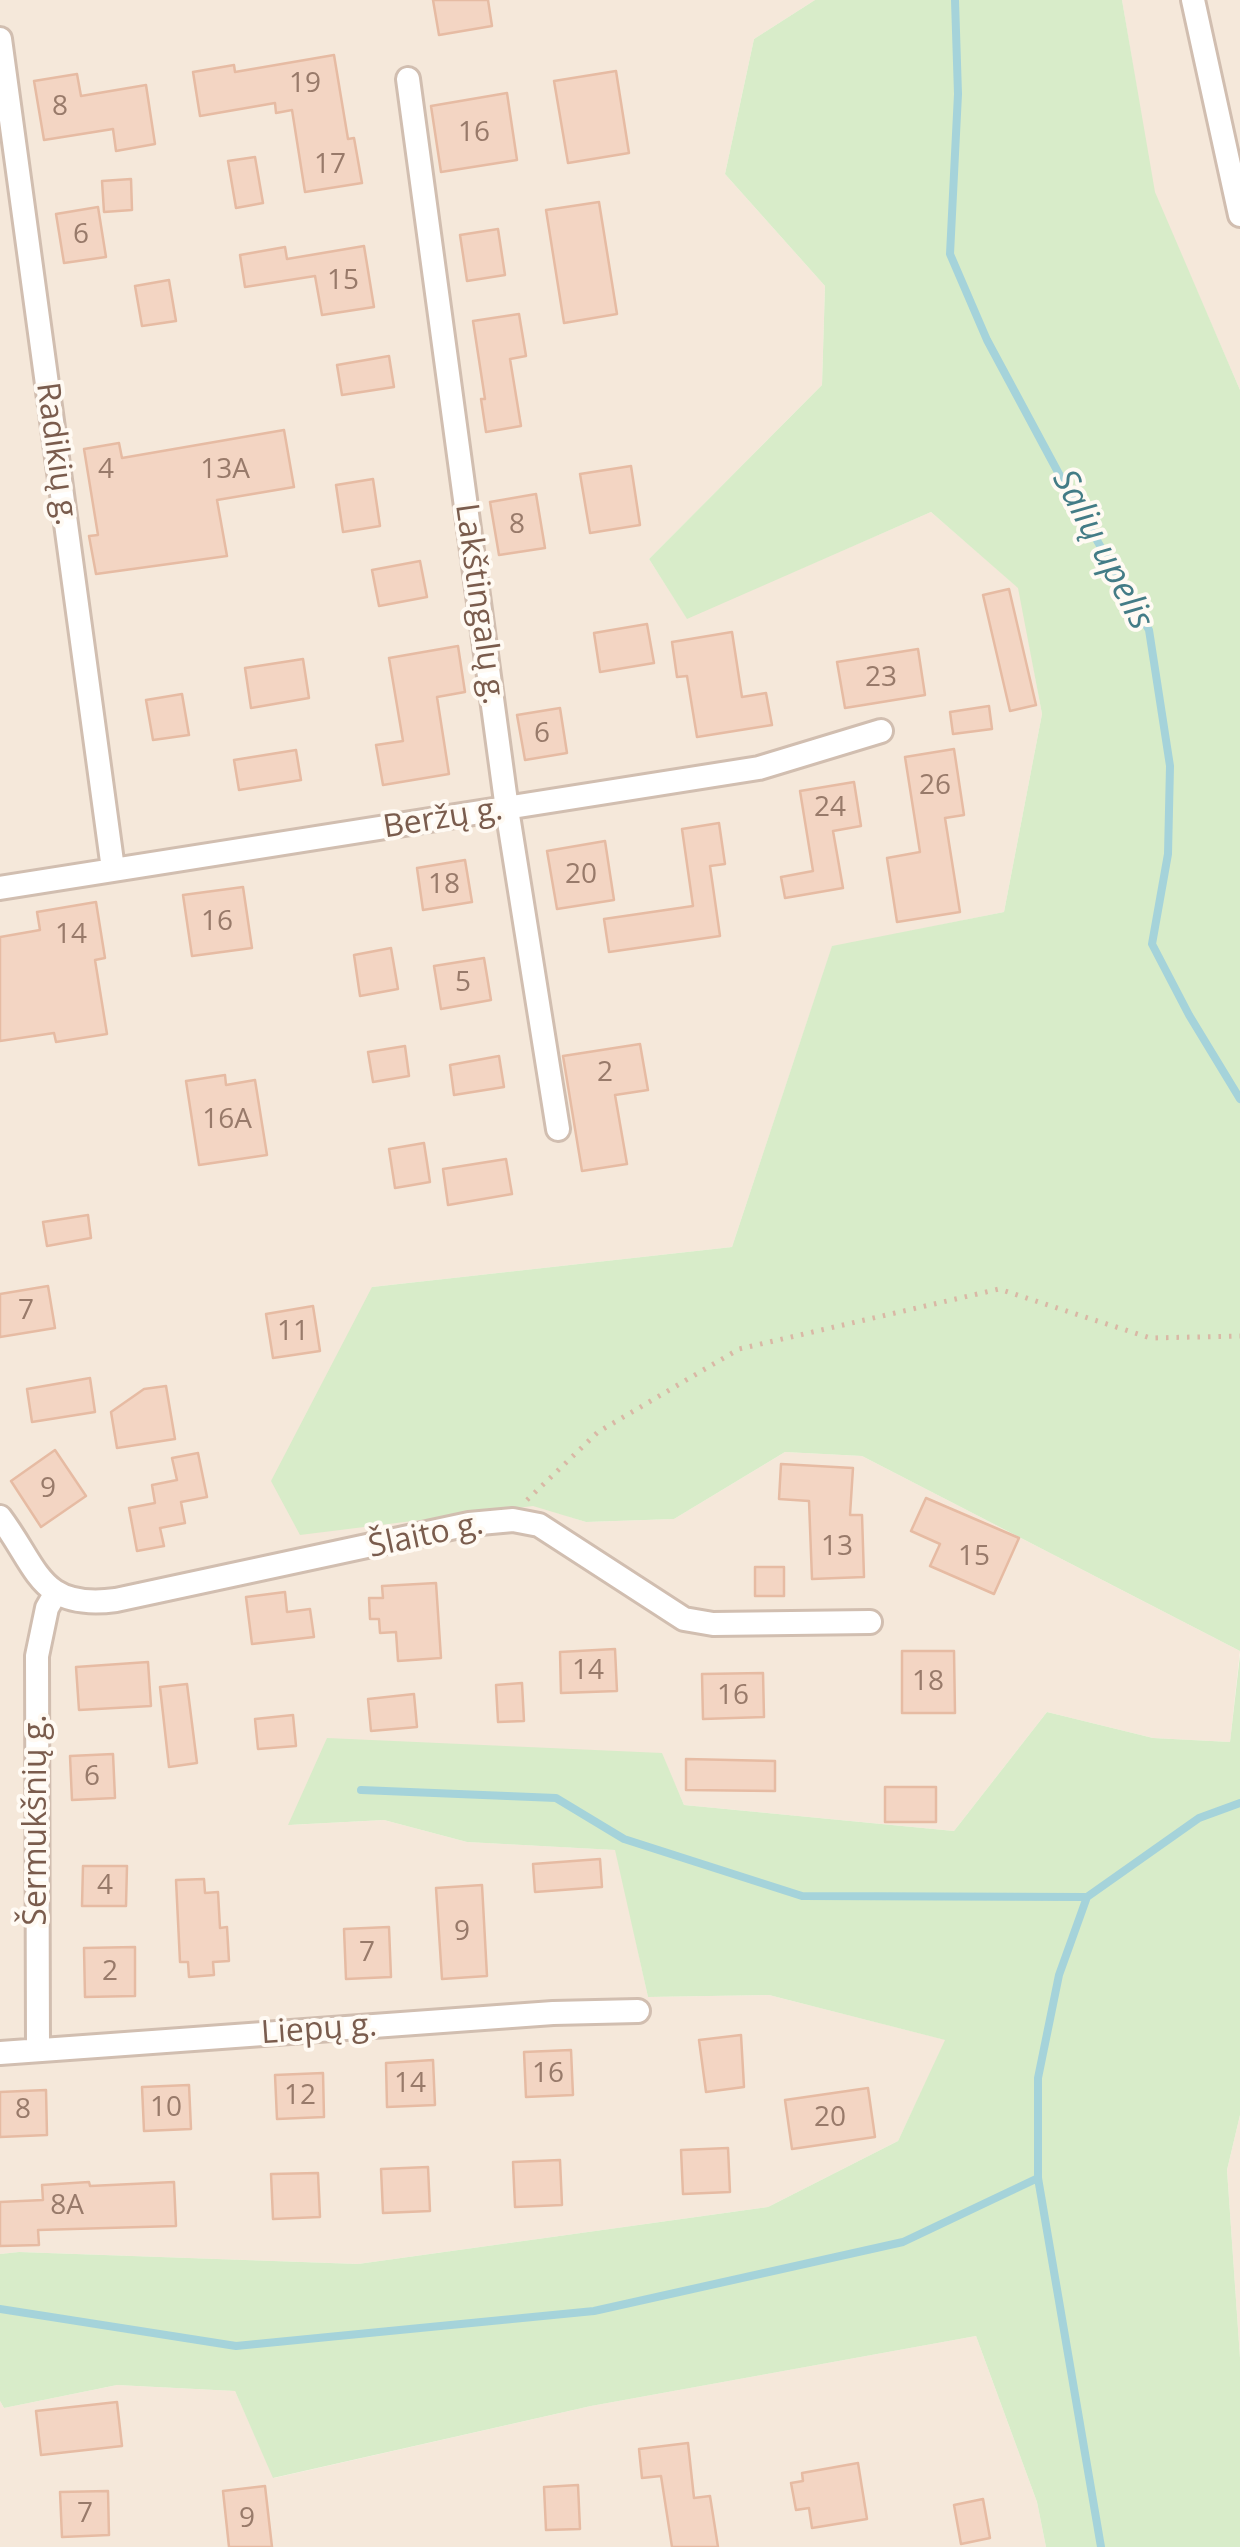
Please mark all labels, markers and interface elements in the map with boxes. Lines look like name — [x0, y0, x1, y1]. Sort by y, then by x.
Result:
house number: 19 — [289, 67, 321, 101]
house number: 8 — [52, 90, 68, 124]
house number: 16 — [458, 116, 490, 150]
house number: 17 — [314, 148, 346, 182]
house number: 6 — [73, 218, 89, 252]
house number: 15 — [327, 264, 359, 298]
street label: Radikių g. — [27, 380, 85, 528]
house number: 4 — [98, 453, 114, 487]
house number: 13A — [200, 453, 250, 487]
water label: Salių upelis — [1042, 463, 1162, 637]
street label: Lakštingalų g. — [446, 501, 512, 707]
house number: 8 — [509, 508, 525, 542]
house number: 23 — [865, 661, 897, 695]
house number: 6 — [534, 717, 550, 751]
house number: 26 — [919, 769, 951, 803]
street label: Beržų g. — [381, 791, 505, 847]
house number: 24 — [814, 791, 846, 825]
house number: 20 — [565, 858, 597, 892]
house number: 18 — [428, 868, 460, 902]
house number: 16 — [201, 905, 233, 939]
house number: 14 — [55, 918, 87, 952]
house number: 5 — [455, 966, 471, 1000]
house number: 2 — [597, 1056, 613, 1090]
house number: 16A — [202, 1103, 252, 1137]
house number: 7 — [18, 1294, 34, 1328]
house number: 11 — [277, 1315, 309, 1349]
house number: 9 — [40, 1472, 56, 1506]
street label: Šlaito g. — [365, 1505, 487, 1567]
house number: 13 — [821, 1530, 853, 1564]
house number: 15 — [958, 1540, 990, 1574]
house number: 14 — [572, 1654, 604, 1688]
house number: 18 — [912, 1665, 944, 1699]
house number: 16 — [717, 1679, 749, 1713]
street label: Šermukšnių g. — [18, 1714, 56, 1926]
house number: 6 — [84, 1760, 100, 1794]
house number: 4 — [97, 1869, 113, 1903]
house number: 9 — [454, 1915, 470, 1949]
house number: 7 — [359, 1936, 375, 1970]
house number: 2 — [102, 1955, 118, 1989]
street label: Liepų g. — [260, 2007, 378, 2053]
house number: 16 — [532, 2057, 564, 2091]
house number: 14 — [394, 2067, 426, 2101]
house number: 12 — [284, 2079, 316, 2113]
house number: 10 — [150, 2091, 182, 2125]
house number: 8 — [15, 2093, 31, 2127]
house number: 20 — [814, 2101, 846, 2135]
house number: 8A — [50, 2189, 84, 2223]
house number: 7 — [77, 2497, 93, 2531]
house number: 9 — [239, 2502, 255, 2536]

